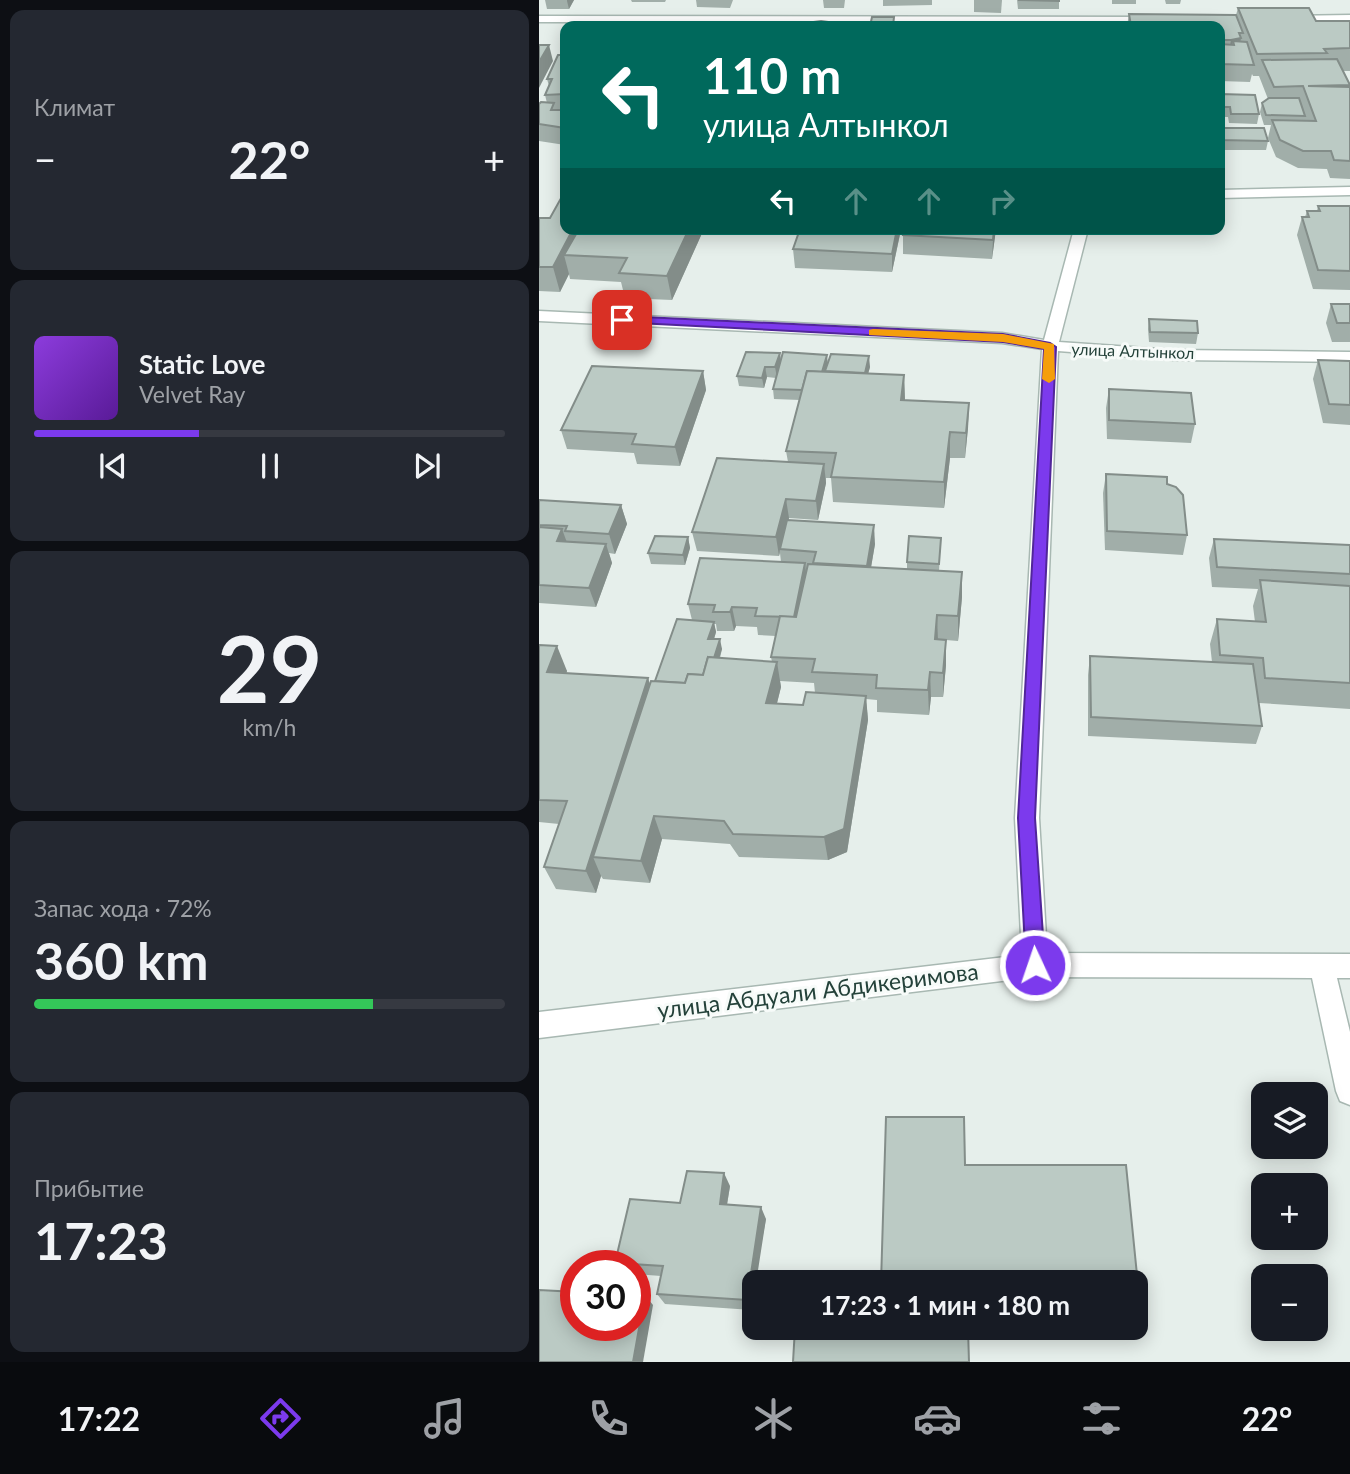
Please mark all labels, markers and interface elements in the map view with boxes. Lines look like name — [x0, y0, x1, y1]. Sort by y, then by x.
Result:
text: 110 m — [703, 46, 841, 104]
icon: left — [588, 49, 679, 140]
text: Климат — [34, 93, 115, 121]
text: улица Алтынкол — [703, 105, 949, 144]
text: 22° — [229, 128, 310, 190]
text: − — [34, 136, 56, 182]
text: + — [483, 136, 505, 182]
icon: left — [764, 182, 802, 220]
icon: ahead — [837, 182, 875, 220]
icon: ahead — [910, 182, 948, 220]
icon: right — [983, 182, 1021, 220]
pin — [592, 290, 652, 350]
icon: arrive — [603, 301, 641, 339]
street label: улица Алтынкол — [1071, 339, 1195, 362]
text: Static Love — [139, 348, 266, 380]
text: Velvet Ray — [139, 380, 245, 408]
icon: previous — [94, 447, 132, 485]
icon: pause — [251, 447, 289, 485]
icon: next — [408, 447, 446, 485]
text: 29 — [217, 613, 322, 722]
text: km/h — [243, 713, 296, 741]
text: Запас хода · 72% — [34, 894, 212, 922]
position arrow — [998, 928, 1072, 1002]
text: 360 km — [34, 929, 208, 991]
street label: улица Абдуали Абдикеримова — [656, 956, 980, 1024]
map controls — [1251, 1082, 1328, 1341]
button: layers — [1251, 1082, 1328, 1159]
button: + — [1251, 1173, 1328, 1250]
text: Прибытие — [34, 1174, 144, 1202]
text: 17:23 — [34, 1209, 168, 1271]
speed limit sign: 30 — [560, 1250, 651, 1341]
button: − — [1251, 1264, 1328, 1341]
text: 17:23 · 1 мин · 180 m — [820, 1289, 1070, 1321]
icon: directions — [256, 1394, 305, 1443]
icon: music — [420, 1394, 469, 1443]
icon: phone — [584, 1394, 633, 1443]
icon: climate — [749, 1394, 798, 1443]
icon: car — [913, 1394, 962, 1443]
icon: filters — [1077, 1394, 1126, 1443]
text: 17:22 — [58, 1399, 140, 1438]
text: 22° — [1242, 1399, 1292, 1438]

